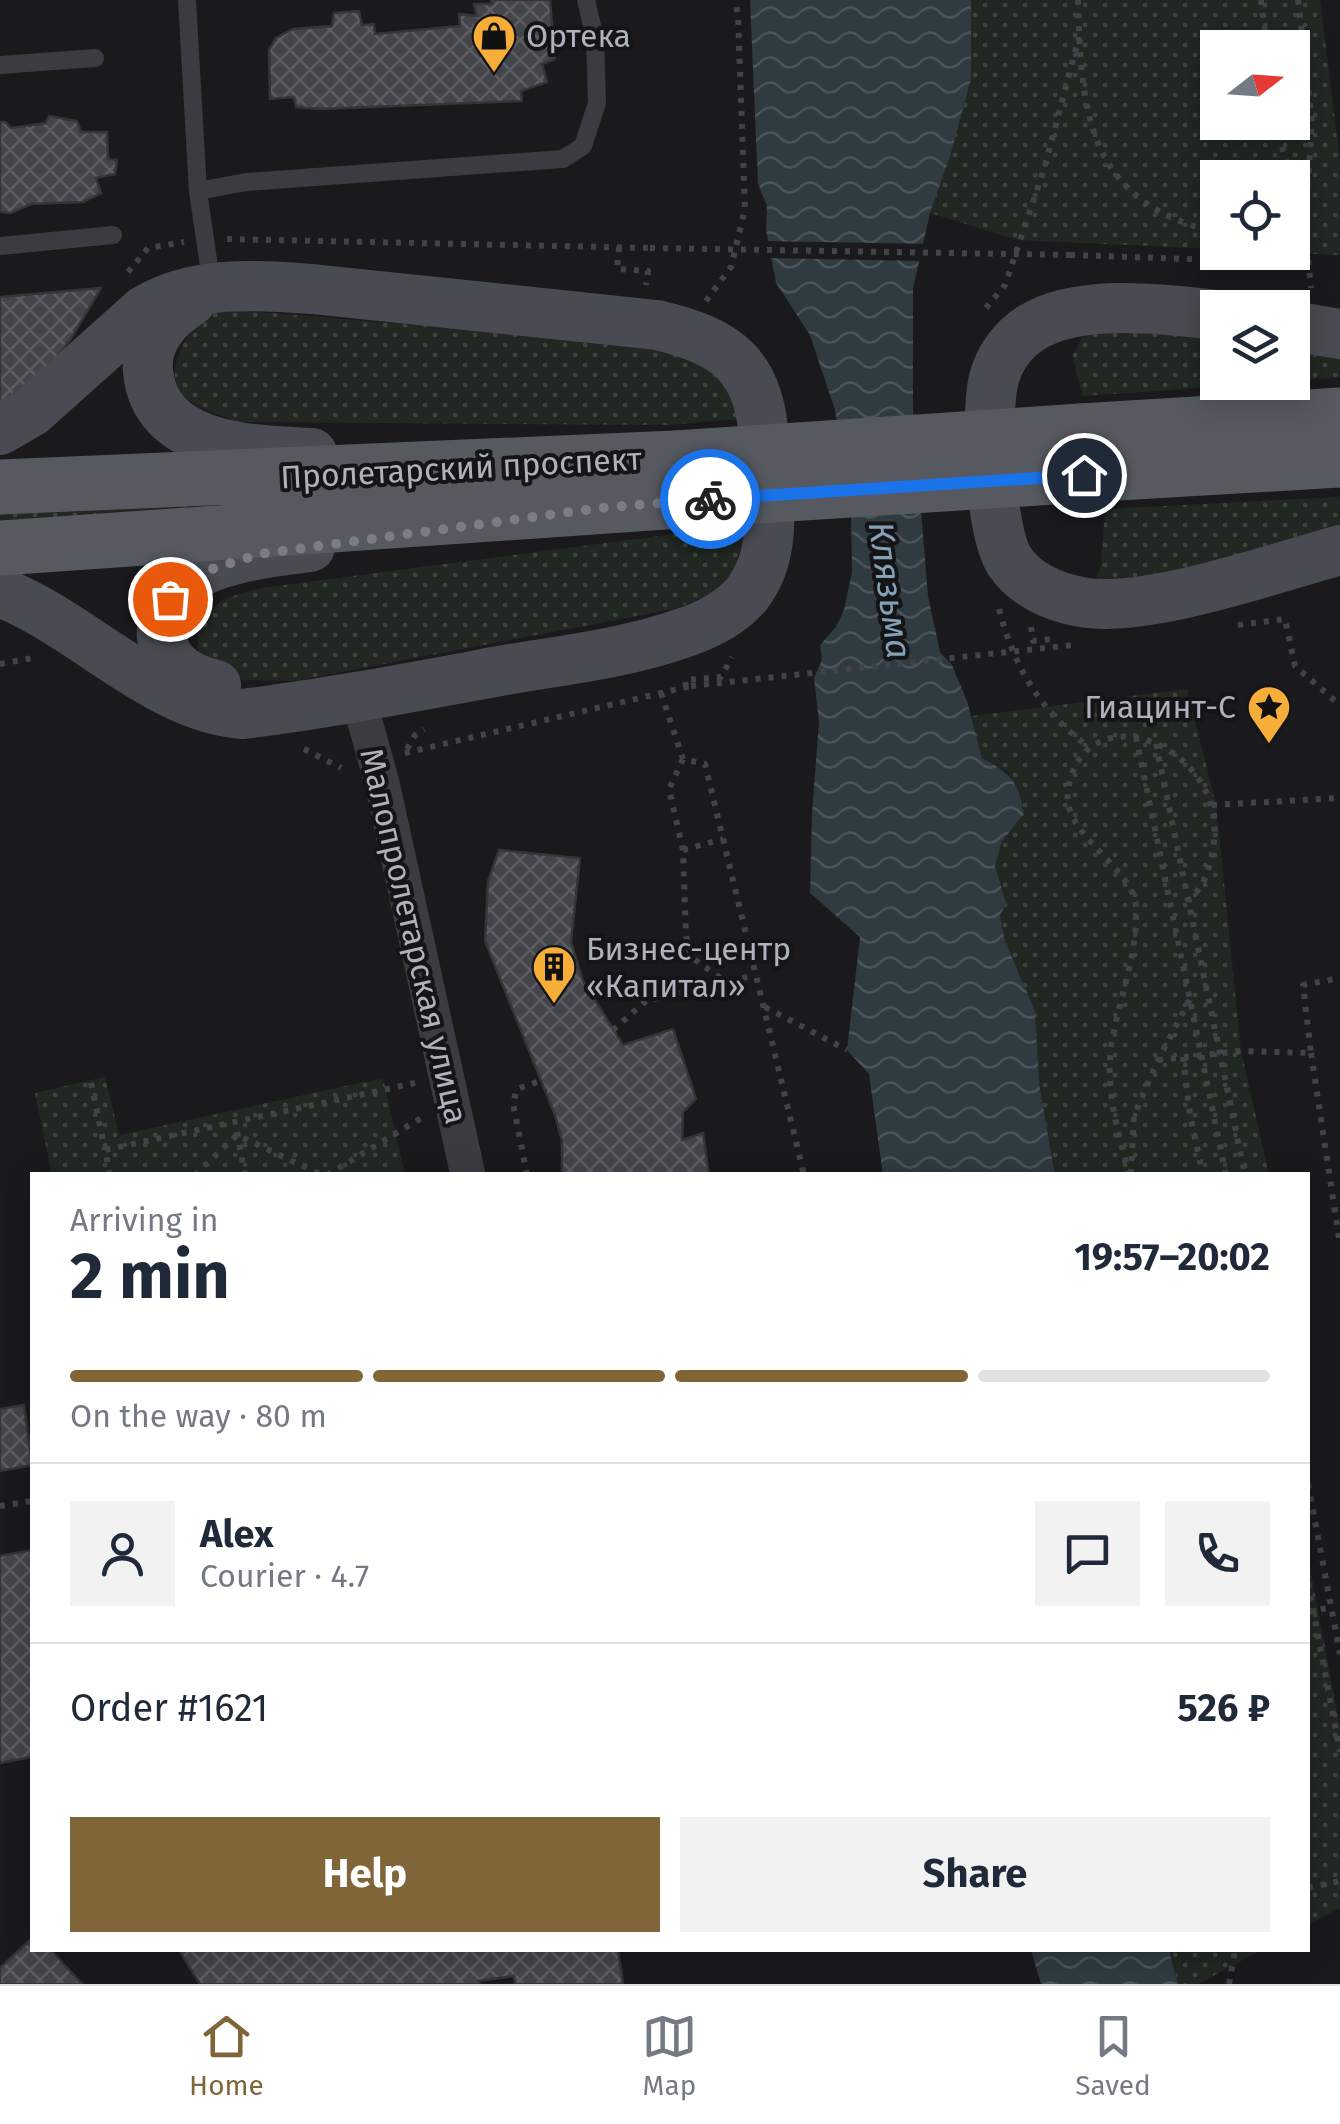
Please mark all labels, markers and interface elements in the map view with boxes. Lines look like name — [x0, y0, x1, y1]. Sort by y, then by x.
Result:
shop icon: Ортека — [471, 13, 517, 74]
place label: Ортека — [526, 17, 631, 55]
north arrow — [1200, 30, 1310, 140]
map controls — [1200, 30, 1310, 400]
button: locate — [1200, 160, 1310, 270]
button: layers — [1200, 290, 1310, 400]
pin — [1042, 433, 1127, 518]
street label: Пролетарский проспект — [279, 440, 643, 496]
icon: home — [1057, 448, 1112, 503]
courier — [660, 449, 760, 549]
icon: bike — [683, 472, 738, 527]
water label: Клязьма — [860, 519, 920, 661]
pin — [128, 557, 213, 642]
icon: bag — [143, 572, 198, 627]
place icon: Гиацинт-С — [1246, 684, 1292, 745]
place label: Гиацинт-С — [1084, 688, 1236, 726]
street label: Малопролетарская улица — [352, 744, 476, 1128]
place label: Бизнес-центр «Капитал» — [586, 930, 791, 1005]
building icon: Бизнес-центр «Капитал» — [531, 944, 577, 1005]
text: Arriving in — [70, 1201, 218, 1239]
text: 19:57–20:02 — [1074, 1234, 1270, 1280]
text: 2 min — [70, 1237, 230, 1315]
text: On the way · 80 m — [70, 1397, 327, 1435]
button: person — [70, 1501, 175, 1606]
button: chat — [1035, 1501, 1140, 1606]
button: phone — [1165, 1501, 1270, 1606]
text: Alex — [200, 1511, 273, 1557]
text: Courier · 4.7 — [200, 1557, 369, 1595]
text: Order #1621 — [70, 1685, 268, 1731]
text: 526 ₽ — [1177, 1685, 1270, 1731]
button: Help — [70, 1817, 660, 1932]
button: Share — [680, 1817, 1270, 1932]
tab: Home — [189, 2009, 264, 2102]
tab: Map — [642, 2009, 697, 2102]
tab: Saved — [1075, 2009, 1151, 2102]

